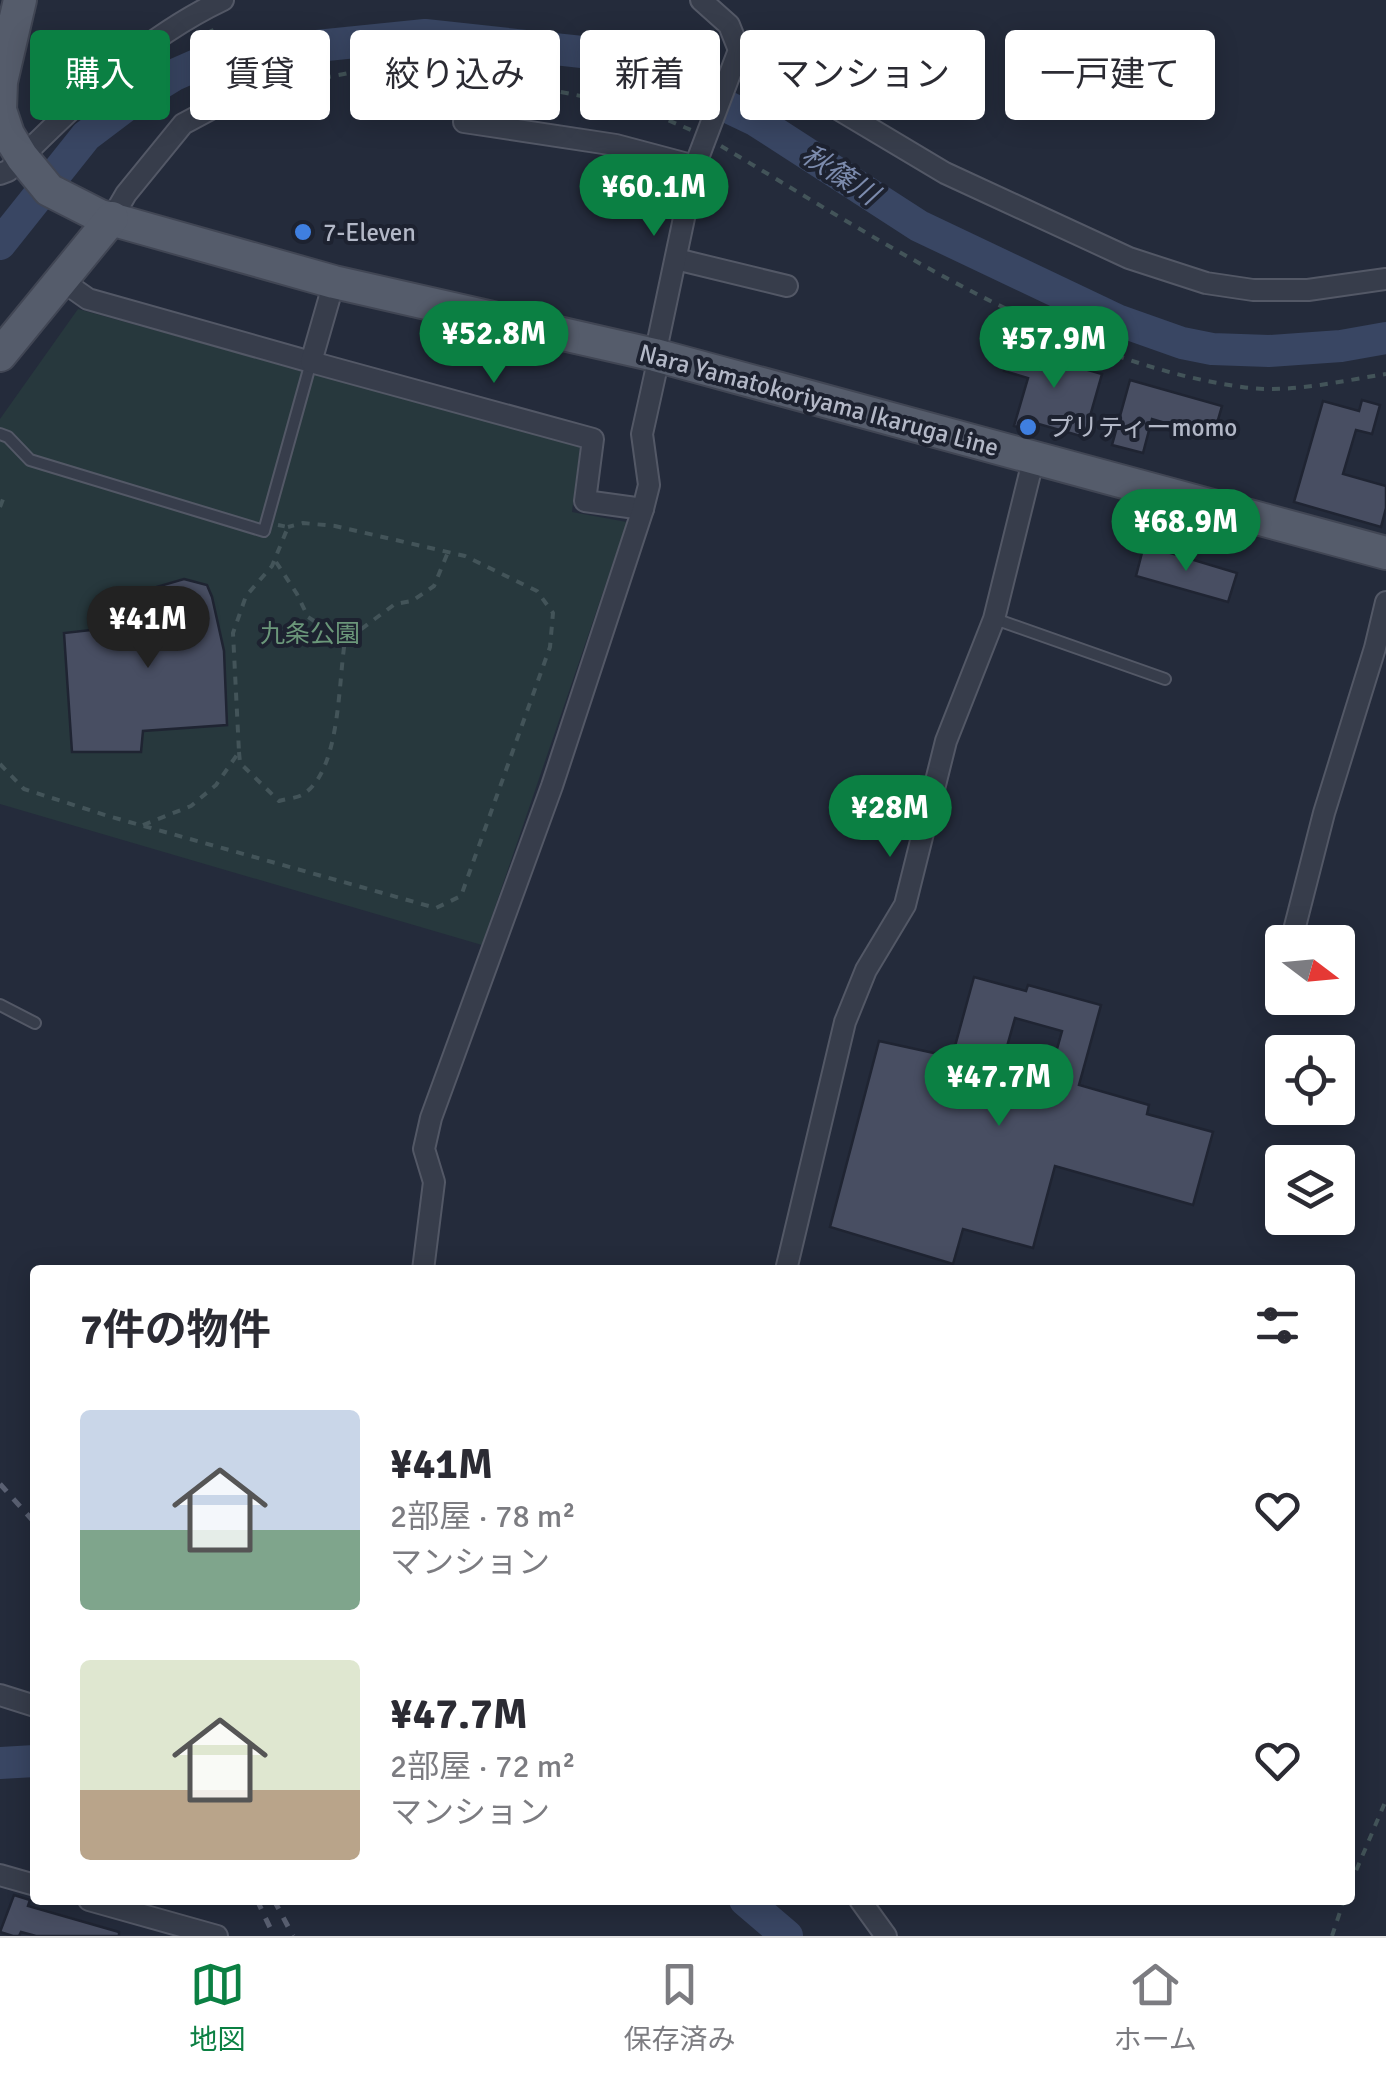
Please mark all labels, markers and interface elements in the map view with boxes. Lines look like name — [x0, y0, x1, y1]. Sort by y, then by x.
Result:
chip: 購入 — [30, 30, 170, 120]
chip: 賃貸 — [190, 30, 330, 120]
chip: 絞り込み — [350, 30, 560, 120]
chip: 新着 — [580, 30, 720, 120]
chip: マンション — [740, 30, 985, 120]
chip: 一戸建て — [1005, 30, 1215, 120]
water label: 秋篠川 — [796, 138, 887, 214]
pin: ¥60.1M — [573, 154, 735, 239]
text: ¥60.1M — [602, 167, 706, 206]
place label: 7-Eleven — [323, 217, 416, 248]
marker: 7-Eleven — [292, 221, 314, 243]
pin: ¥52.8M — [413, 301, 575, 386]
pin: ¥57.9M — [973, 306, 1135, 391]
text: ¥52.8M — [442, 314, 546, 353]
text: ¥57.9M — [1002, 319, 1106, 358]
street label: Nara Yamatokoriyama Ikaruga Line — [636, 337, 1002, 463]
place label: プリティーmomo — [1048, 412, 1237, 443]
marker: プリティーmomo — [1017, 416, 1039, 438]
pin: ¥68.9M — [1105, 489, 1267, 574]
text: ¥68.9M — [1134, 502, 1238, 541]
pin: ¥41M — [89, 586, 207, 671]
text: ¥41M — [109, 599, 187, 638]
park label: 九条公園 — [260, 618, 360, 649]
pin: ¥28M — [831, 775, 949, 860]
text: ¥28M — [851, 788, 929, 827]
north arrow — [1265, 925, 1355, 1015]
map controls — [1265, 925, 1355, 1235]
button: locate — [1265, 1035, 1355, 1125]
pin: ¥47.7M — [918, 1044, 1080, 1129]
text: ¥47.7M — [947, 1057, 1051, 1096]
button: layers — [1265, 1145, 1355, 1235]
icon: filters — [1250, 1298, 1305, 1353]
text: 7件の物件 — [80, 1305, 271, 1356]
text: ¥41M — [390, 1439, 493, 1490]
icon: home — [160, 1450, 280, 1570]
icon: heart — [1250, 1483, 1305, 1538]
text: 2部屋 · 78 m² — [390, 1497, 576, 1536]
text: マンション — [390, 1543, 550, 1582]
text: ¥47.7M — [390, 1689, 528, 1740]
icon: home — [160, 1700, 280, 1820]
icon: heart — [1250, 1733, 1305, 1788]
text: 2部屋 · 72 m² — [390, 1747, 576, 1786]
text: マンション — [390, 1793, 550, 1832]
tab: 地図 — [189, 1957, 245, 2057]
tab: 保存済み — [623, 1957, 735, 2057]
tab: ホーム — [1114, 1957, 1197, 2057]

